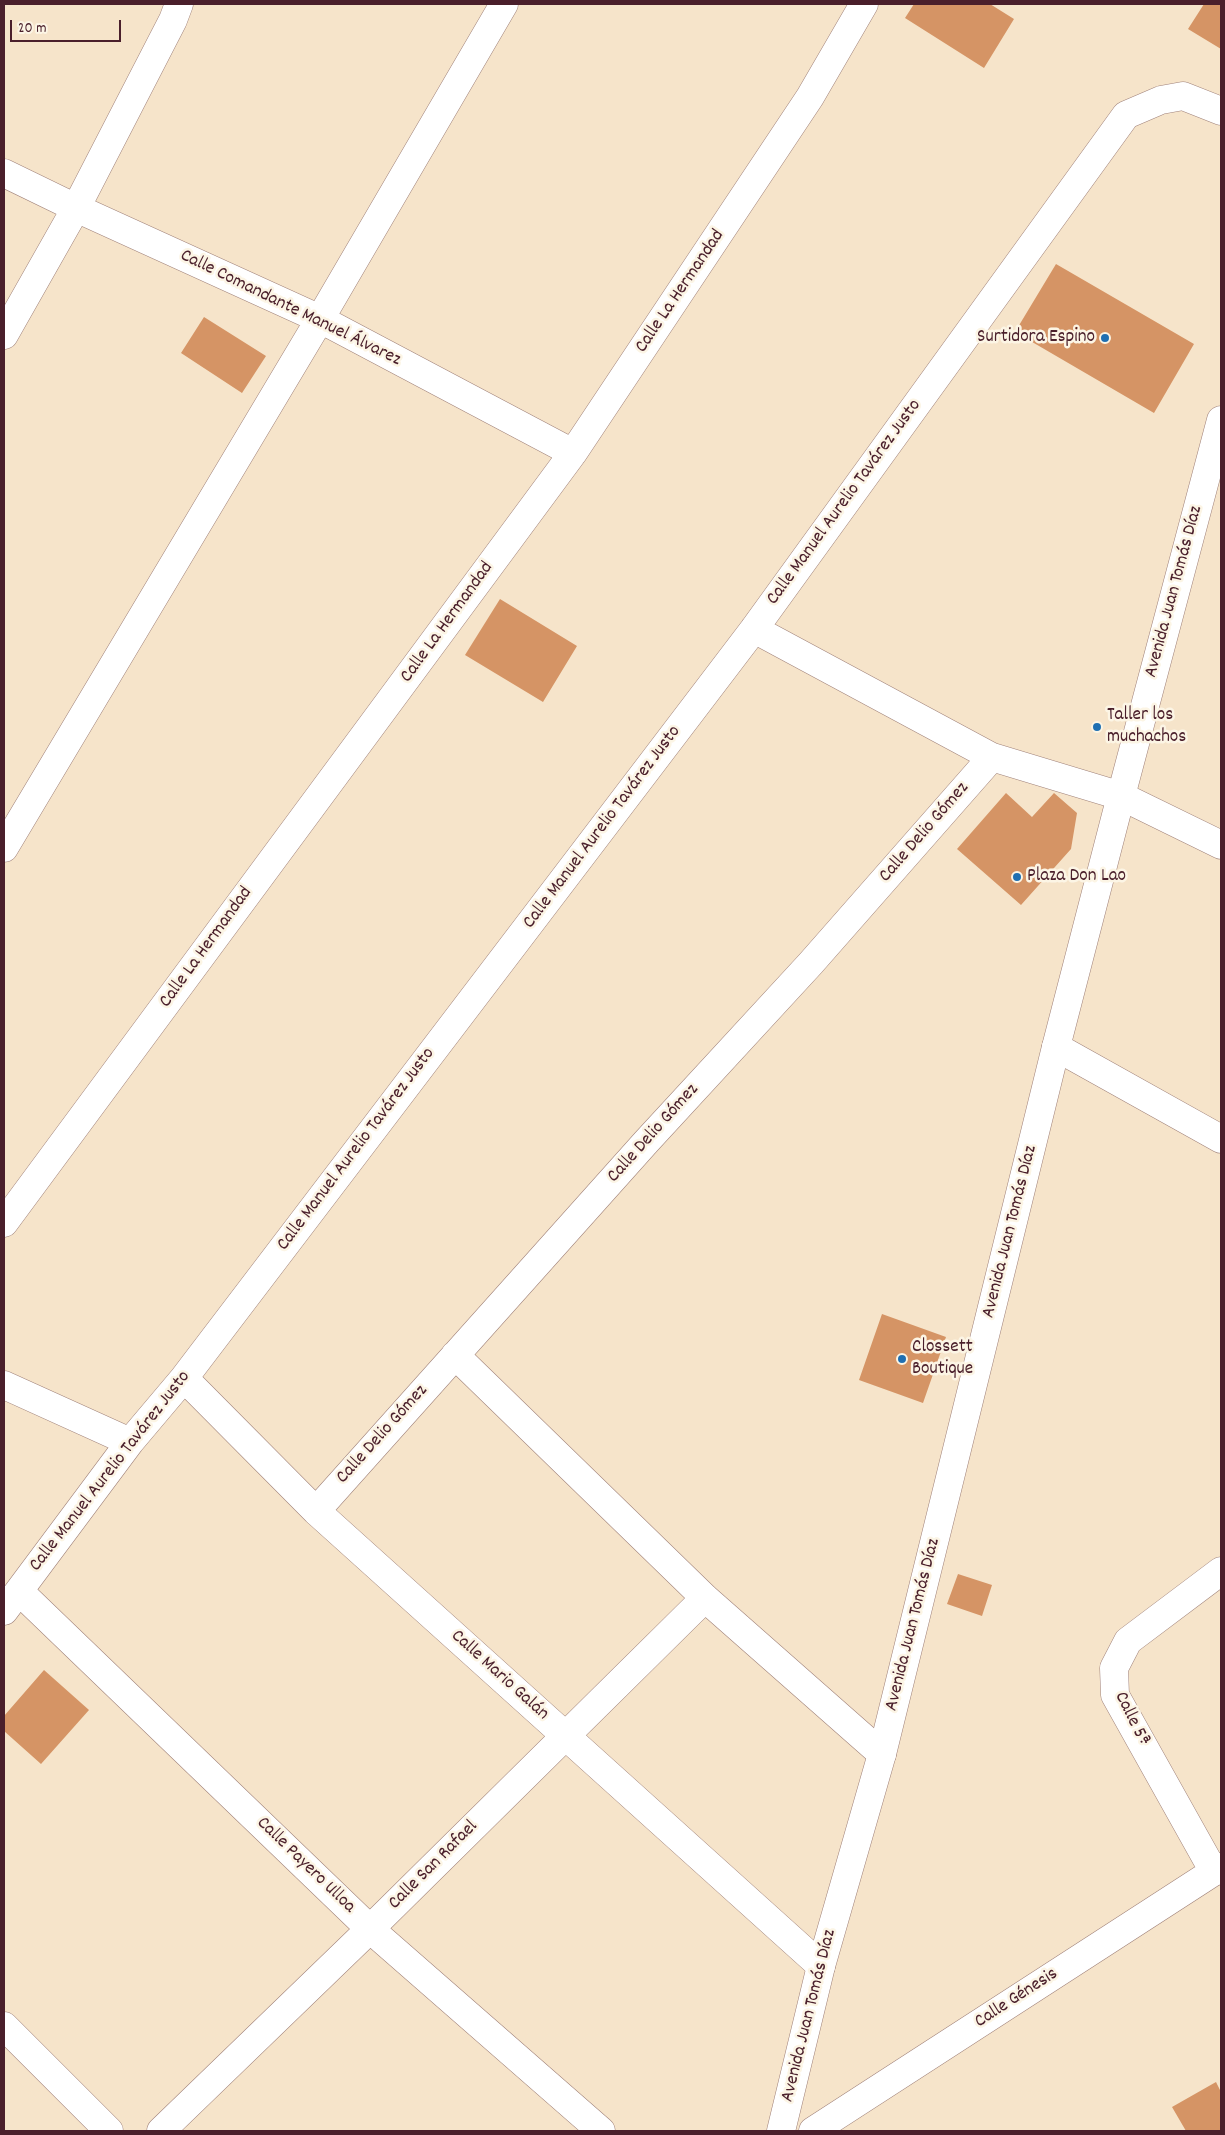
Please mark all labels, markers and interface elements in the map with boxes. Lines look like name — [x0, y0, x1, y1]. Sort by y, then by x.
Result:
scale bar — [12, 10, 124, 42]
text: 20 m — [18, 18, 46, 40]
street label: Calle La Hermandad — [631, 226, 731, 358]
street label: Calle Comandante Manuel Álvarez — [176, 245, 404, 373]
place label: Surtidora Espino — [977, 327, 1095, 349]
marker: Surtidora Espino — [1099, 332, 1111, 344]
street label: Calle Manuel Aurelio Tavárez Justo — [763, 396, 927, 610]
street label: Avenida Juan Tomás Díaz — [1141, 504, 1209, 680]
street label: Calle La Hermandad — [397, 558, 499, 688]
place label: Taller los muchachos — [1107, 705, 1186, 749]
marker: Taller los muchachos — [1091, 721, 1103, 733]
street label: Calle Manuel Aurelio Tavárez Justo — [519, 722, 687, 934]
street label: Calle Delio Gómez — [875, 778, 975, 888]
place label: Plaza Don Lao — [1027, 866, 1126, 888]
marker: Plaza Don Lao — [1011, 871, 1023, 883]
street label: Calle La Hermandad — [156, 883, 258, 1013]
street label: Calle Manuel Aurelio Tavárez Justo — [273, 1044, 441, 1256]
street label: Calle Delio Gómez — [603, 1080, 705, 1188]
street label: Avenida Juan Tomás Díaz — [979, 1143, 1043, 1321]
place label: Clossett Boutique — [912, 1337, 973, 1381]
marker: Clossett Boutique — [896, 1353, 908, 1365]
street label: Calle Manuel Aurelio Tavárez Justo — [26, 1367, 196, 1577]
street label: Calle Delio Gómez — [332, 1381, 434, 1489]
street label: Avenida Juan Tomás Díaz — [882, 1536, 946, 1714]
street label: Calle Mario Galán — [445, 1626, 553, 1726]
street label: Calle 5ª — [1108, 1689, 1154, 1751]
street label: Calle Payero Ulloa — [251, 1813, 359, 1919]
street label: Calle San Rafael — [385, 1817, 483, 1915]
street label: Avenida Juan Tomás Díaz — [778, 1927, 842, 2105]
street label: Calle Génesis — [971, 1964, 1063, 2034]

